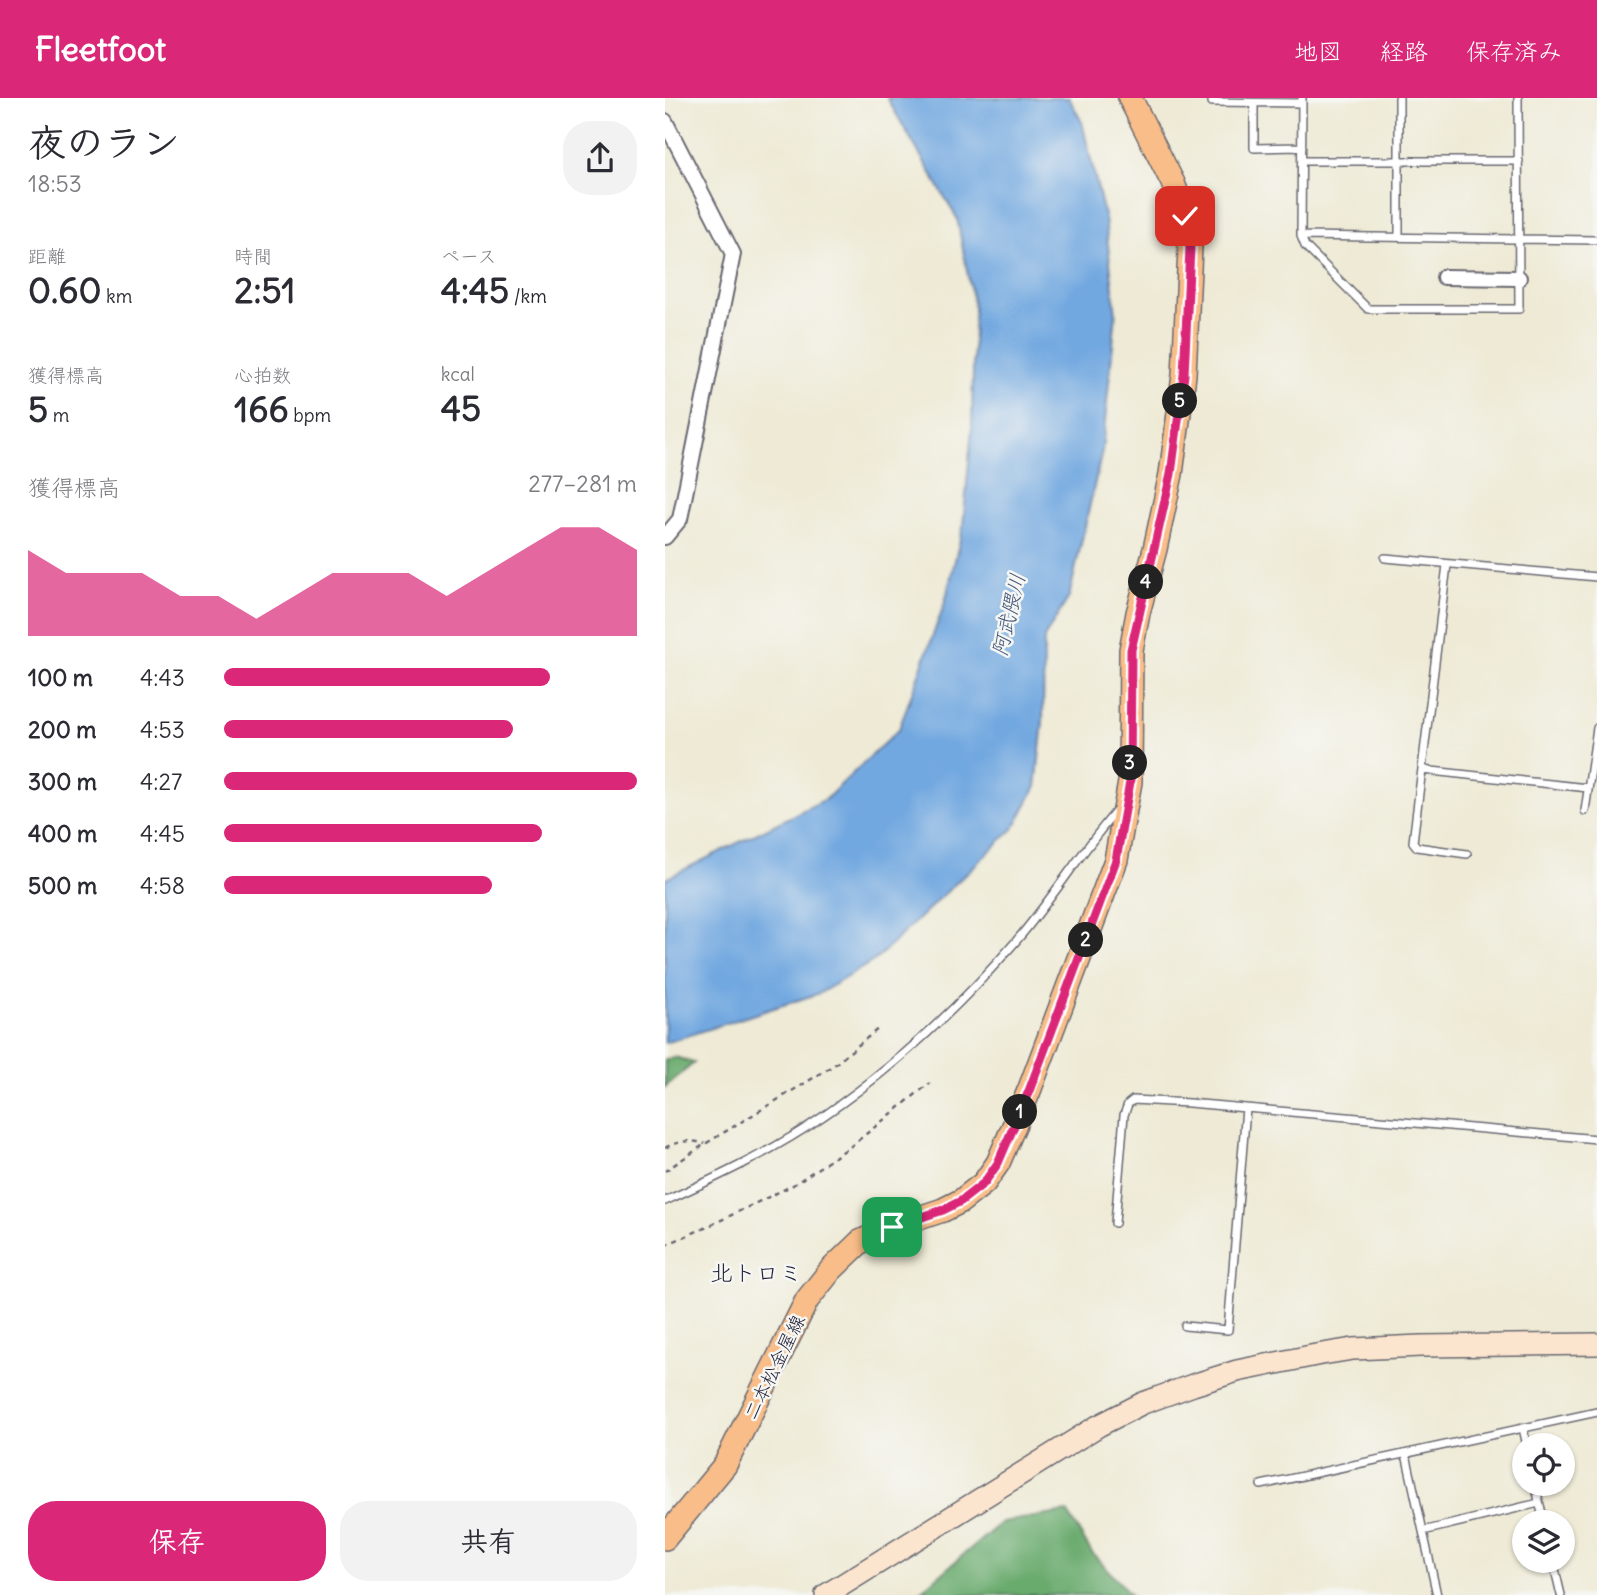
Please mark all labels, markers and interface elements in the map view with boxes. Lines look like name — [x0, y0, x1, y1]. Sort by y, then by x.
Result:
text: Fleetfoot — [35, 28, 166, 70]
text: 地図 — [1294, 36, 1342, 66]
text: 経路 — [1380, 36, 1428, 66]
text: 保存済み — [1466, 36, 1562, 66]
text: 夜のラン — [28, 119, 180, 166]
button: share — [563, 121, 637, 195]
text: 18:53 — [28, 169, 82, 198]
pin — [1155, 186, 1215, 246]
icon: check — [1166, 197, 1204, 235]
text: 距離 — [28, 244, 66, 268]
text: 時間 — [234, 244, 272, 268]
text: ペース — [441, 244, 497, 268]
text: 0.60 — [28, 268, 102, 312]
text: 2:51 — [234, 268, 295, 312]
text: 4:45 — [441, 268, 509, 312]
text: km — [102, 284, 132, 308]
text: /km — [509, 284, 547, 308]
text: kcal — [441, 362, 475, 386]
text: 獲得標高 — [28, 363, 104, 387]
text: 心拍数 — [234, 363, 291, 387]
pin: 5 — [1163, 384, 1197, 418]
text: 45 — [441, 386, 481, 430]
text: 5 — [28, 387, 48, 431]
text: 166 — [234, 387, 289, 431]
text: 5 — [1174, 388, 1185, 412]
text: m — [48, 403, 69, 427]
text: bpm — [289, 403, 331, 427]
text: 277–281 m — [528, 469, 637, 498]
text: 獲得標高 — [28, 473, 120, 502]
pin: 4 — [1128, 564, 1163, 600]
text: 4 — [1140, 569, 1151, 593]
water label: 阿武隈川 — [986, 571, 1031, 659]
text: 100 m — [28, 663, 93, 692]
text: 4:43 — [140, 663, 185, 692]
text: 200 m — [28, 715, 97, 744]
text: 4:53 — [140, 715, 185, 744]
pin: 3 — [1113, 746, 1147, 780]
text: 3 — [1124, 750, 1135, 774]
text: 300 m — [28, 767, 97, 796]
text: 4:27 — [140, 767, 182, 796]
text: 400 m — [28, 819, 97, 848]
text: 4:45 — [140, 819, 185, 848]
text: 500 m — [28, 871, 97, 900]
text: 4:58 — [140, 871, 185, 900]
pin: 2 — [1069, 922, 1103, 958]
text: 2 — [1080, 927, 1091, 951]
pin: 1 — [1003, 1094, 1037, 1130]
text: 1 — [1016, 1099, 1023, 1123]
pin — [862, 1197, 922, 1257]
icon: arrive — [873, 1208, 911, 1246]
district label: 北トロミ — [710, 1258, 802, 1287]
street label: 二本松金屋線 — [738, 1311, 810, 1423]
map controls — [1512, 1433, 1575, 1573]
button: locate — [1512, 1433, 1575, 1496]
button: 保存 — [28, 1501, 326, 1581]
button: 共有 — [340, 1501, 637, 1581]
button: layers — [1512, 1510, 1575, 1573]

